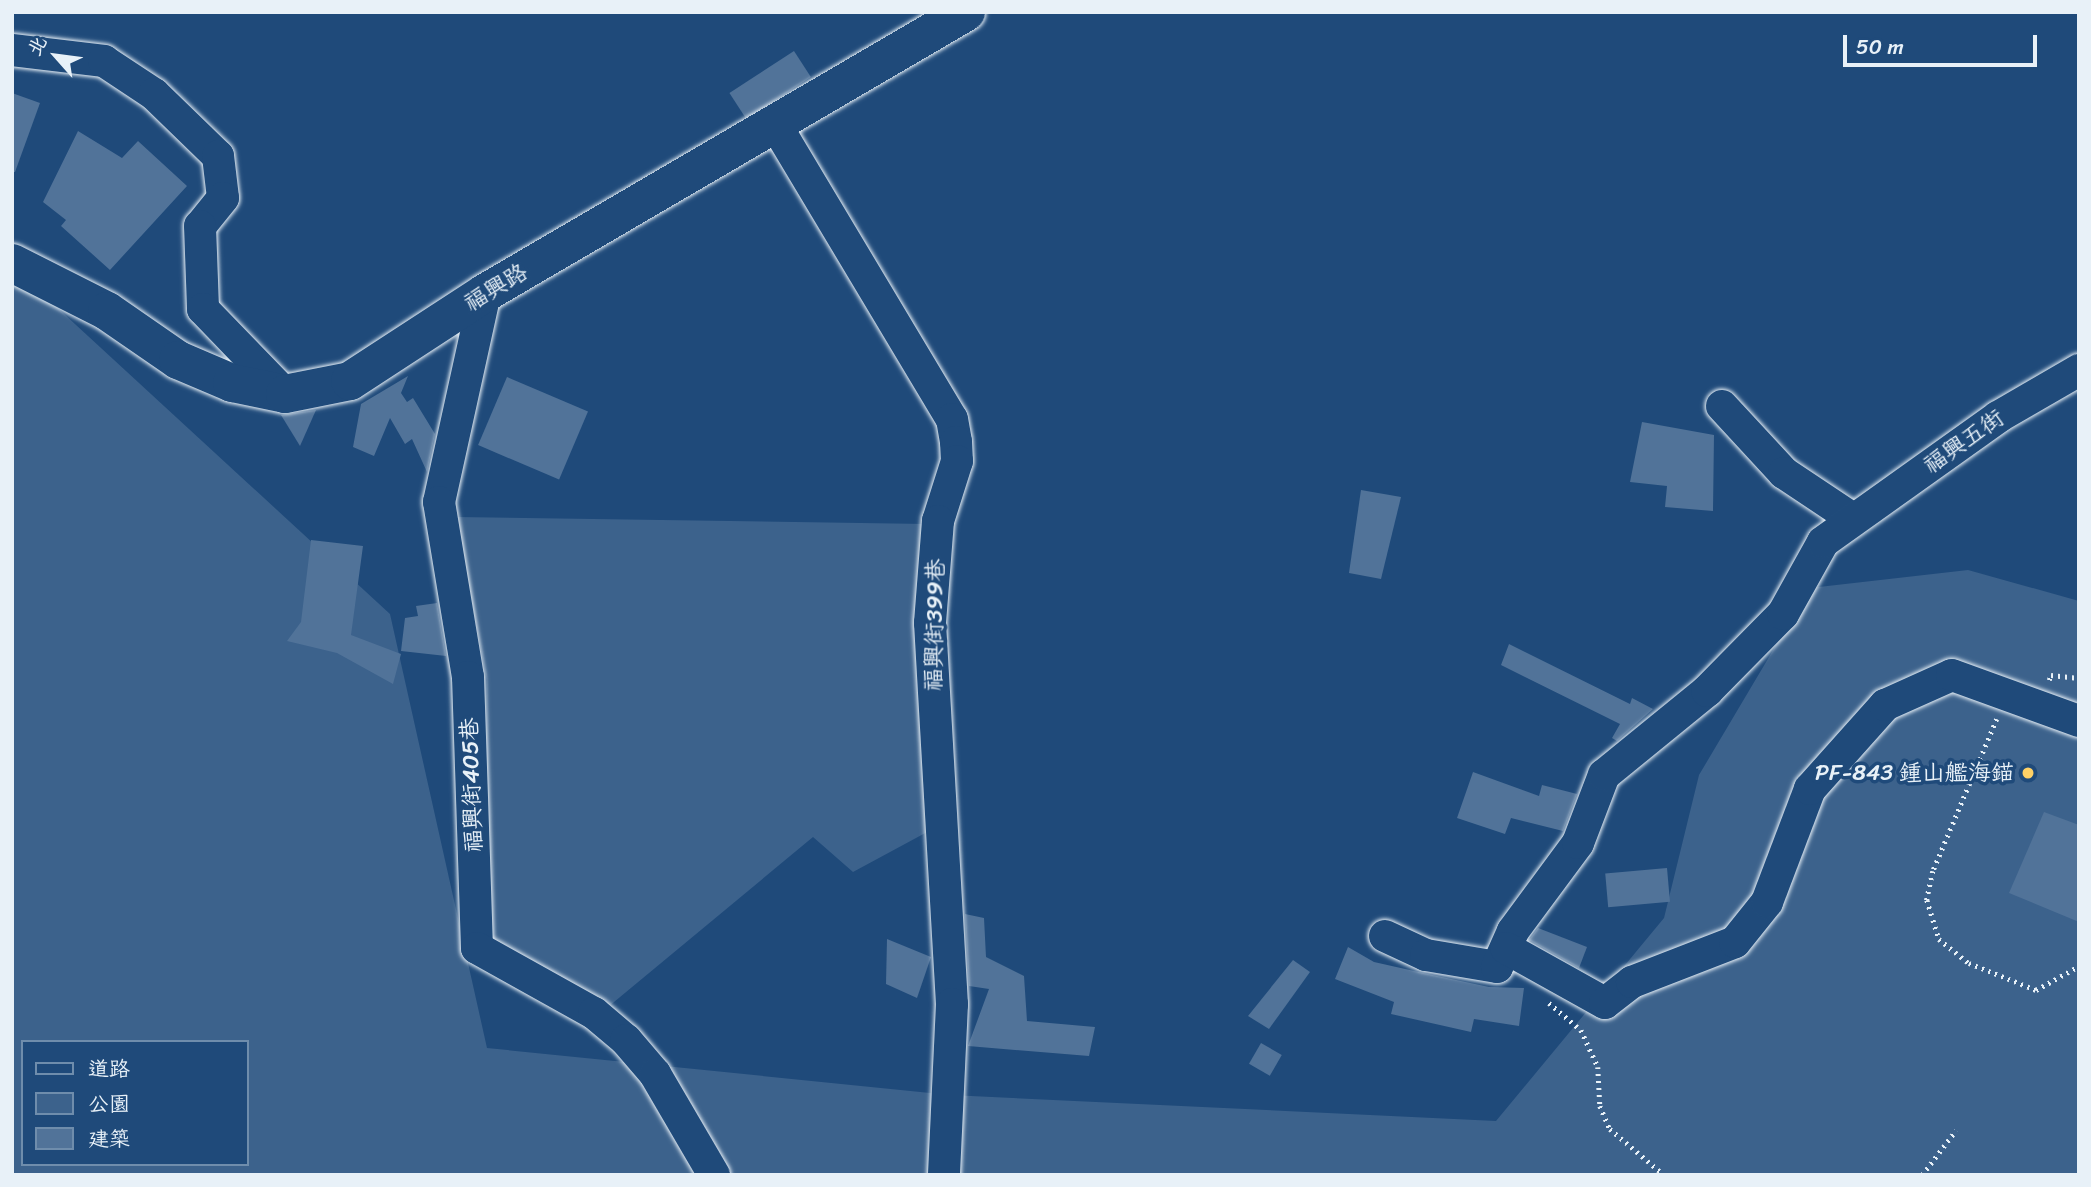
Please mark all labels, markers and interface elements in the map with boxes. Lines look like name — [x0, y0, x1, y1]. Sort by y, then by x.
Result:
north arrow — [21, 21, 91, 91]
scale bar — [1846, 21, 2040, 65]
text: 50 m — [1856, 28, 1904, 66]
text: 北 — [18, 30, 56, 62]
street label: 福興路 — [459, 258, 533, 318]
street label: 福興五街 — [1918, 404, 2010, 480]
street label: 福興街399巷 — [920, 558, 950, 692]
street label: 福興街405巷 — [456, 717, 488, 853]
place label: PF-843 鍾山艦海錨 — [1815, 759, 2014, 787]
marker: PF-843 鍾山艦海錨 — [2020, 765, 2036, 781]
legend — [21, 1040, 248, 1166]
text: 道路 — [88, 1050, 130, 1088]
text: 公園 — [88, 1085, 130, 1123]
text: 建築 — [88, 1120, 130, 1158]

